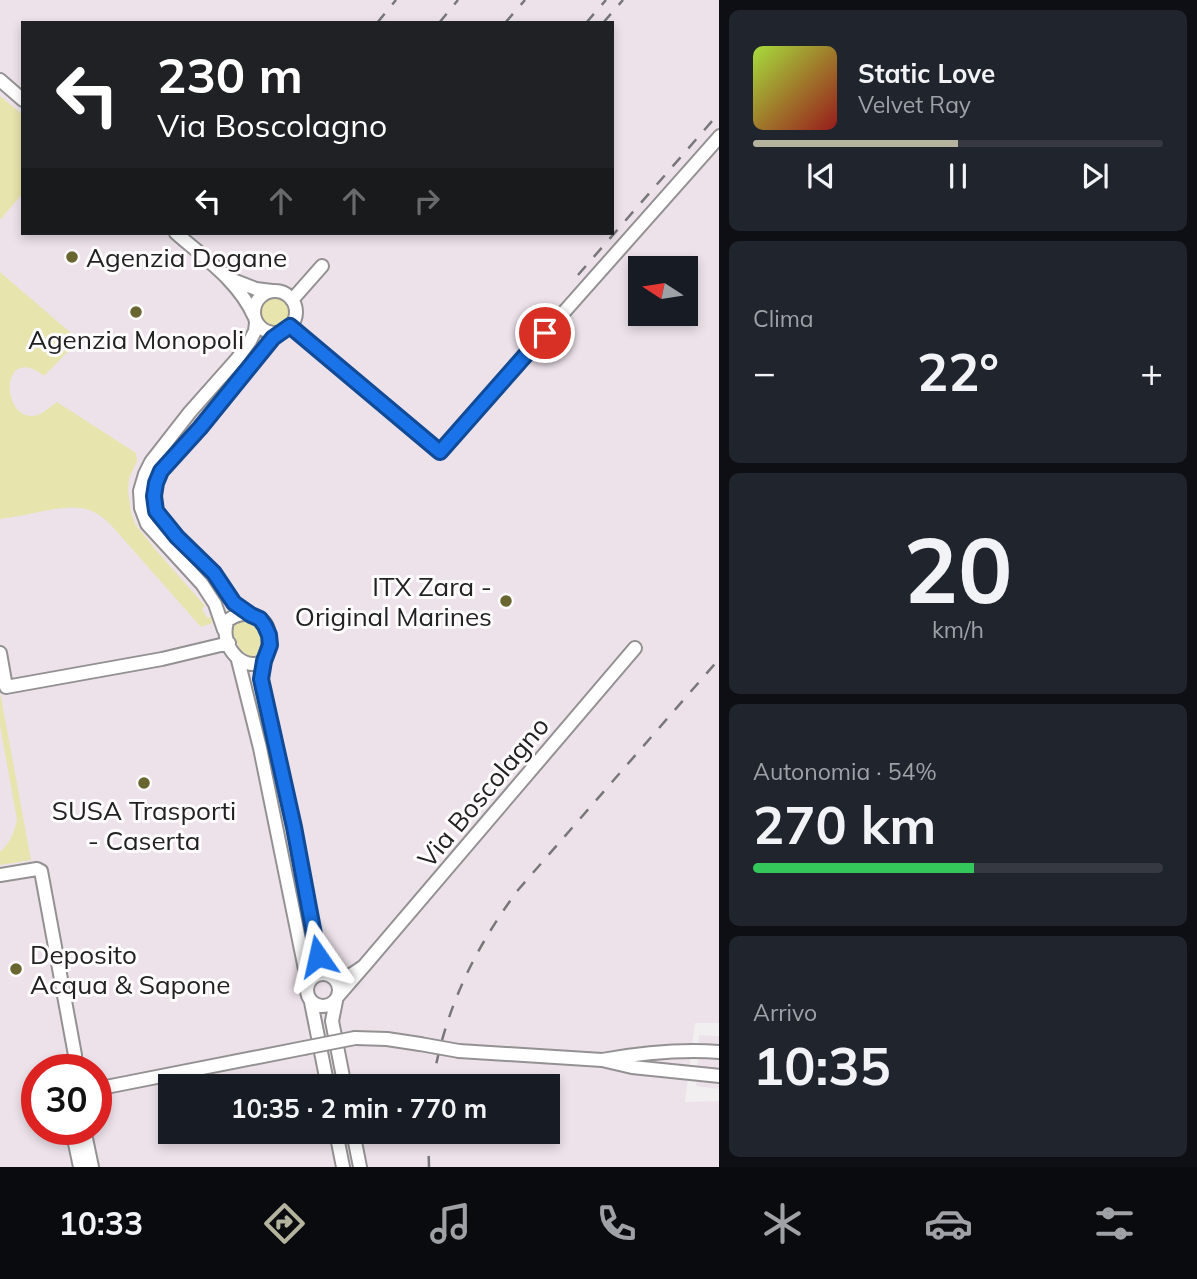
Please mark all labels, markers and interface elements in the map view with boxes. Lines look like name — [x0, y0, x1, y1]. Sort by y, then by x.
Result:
text: 230 m — [157, 44, 303, 105]
icon: left — [42, 49, 133, 140]
text: Static Love — [858, 57, 995, 90]
text: Velvet Ray — [858, 90, 971, 119]
text: Via Boscolagno — [157, 105, 387, 145]
icon: previous — [802, 157, 840, 195]
icon: pause — [939, 157, 977, 195]
icon: next — [1076, 157, 1114, 195]
icon: left — [189, 182, 227, 220]
icon: ahead — [262, 182, 300, 220]
icon: ahead — [335, 182, 373, 220]
icon: right — [408, 182, 446, 220]
place label: Agenzia Dogane — [86, 241, 287, 274]
marker: Agenzia Dogane — [64, 249, 80, 265]
north arrow — [628, 256, 698, 326]
map controls — [628, 256, 698, 326]
pin — [515, 303, 575, 363]
marker: Agenzia Monopoli — [128, 304, 144, 320]
text: Clima — [753, 304, 814, 333]
icon: arrive — [526, 314, 564, 352]
place label: Agenzia Monopoli — [28, 323, 244, 356]
text: 22° — [917, 339, 999, 404]
text: − — [753, 348, 776, 396]
text: + — [1140, 348, 1163, 396]
text: 20 — [903, 512, 1013, 626]
place label: ITX Zara - Original Marines — [295, 570, 492, 633]
marker: ITX Zara - Original Marines — [498, 593, 514, 609]
text: km/h — [932, 615, 984, 644]
street label: Via Boscolagno — [410, 710, 556, 874]
text: Autonomia · 54% — [753, 757, 937, 786]
marker: SUSA Trasporti - Caserta — [136, 775, 152, 791]
text: 270 km — [753, 792, 936, 857]
place label: SUSA Trasporti - Caserta — [52, 794, 236, 857]
position arrow — [281, 919, 355, 993]
place label: Deposito Acqua & Sapone — [30, 938, 230, 1001]
marker: Deposito Acqua & Sapone — [8, 961, 24, 977]
text: Arrivo — [753, 998, 817, 1027]
text: 10:35 — [753, 1033, 891, 1098]
speed limit sign: 30 — [21, 1054, 112, 1145]
text: 10:35 · 2 min · 770 m — [231, 1092, 487, 1125]
icon: directions — [260, 1199, 309, 1248]
icon: music — [426, 1199, 475, 1248]
icon: phone — [592, 1199, 641, 1248]
icon: climate — [758, 1199, 807, 1248]
icon: car — [924, 1199, 973, 1248]
icon: filters — [1090, 1199, 1139, 1248]
text: 10:33 — [58, 1203, 143, 1243]

